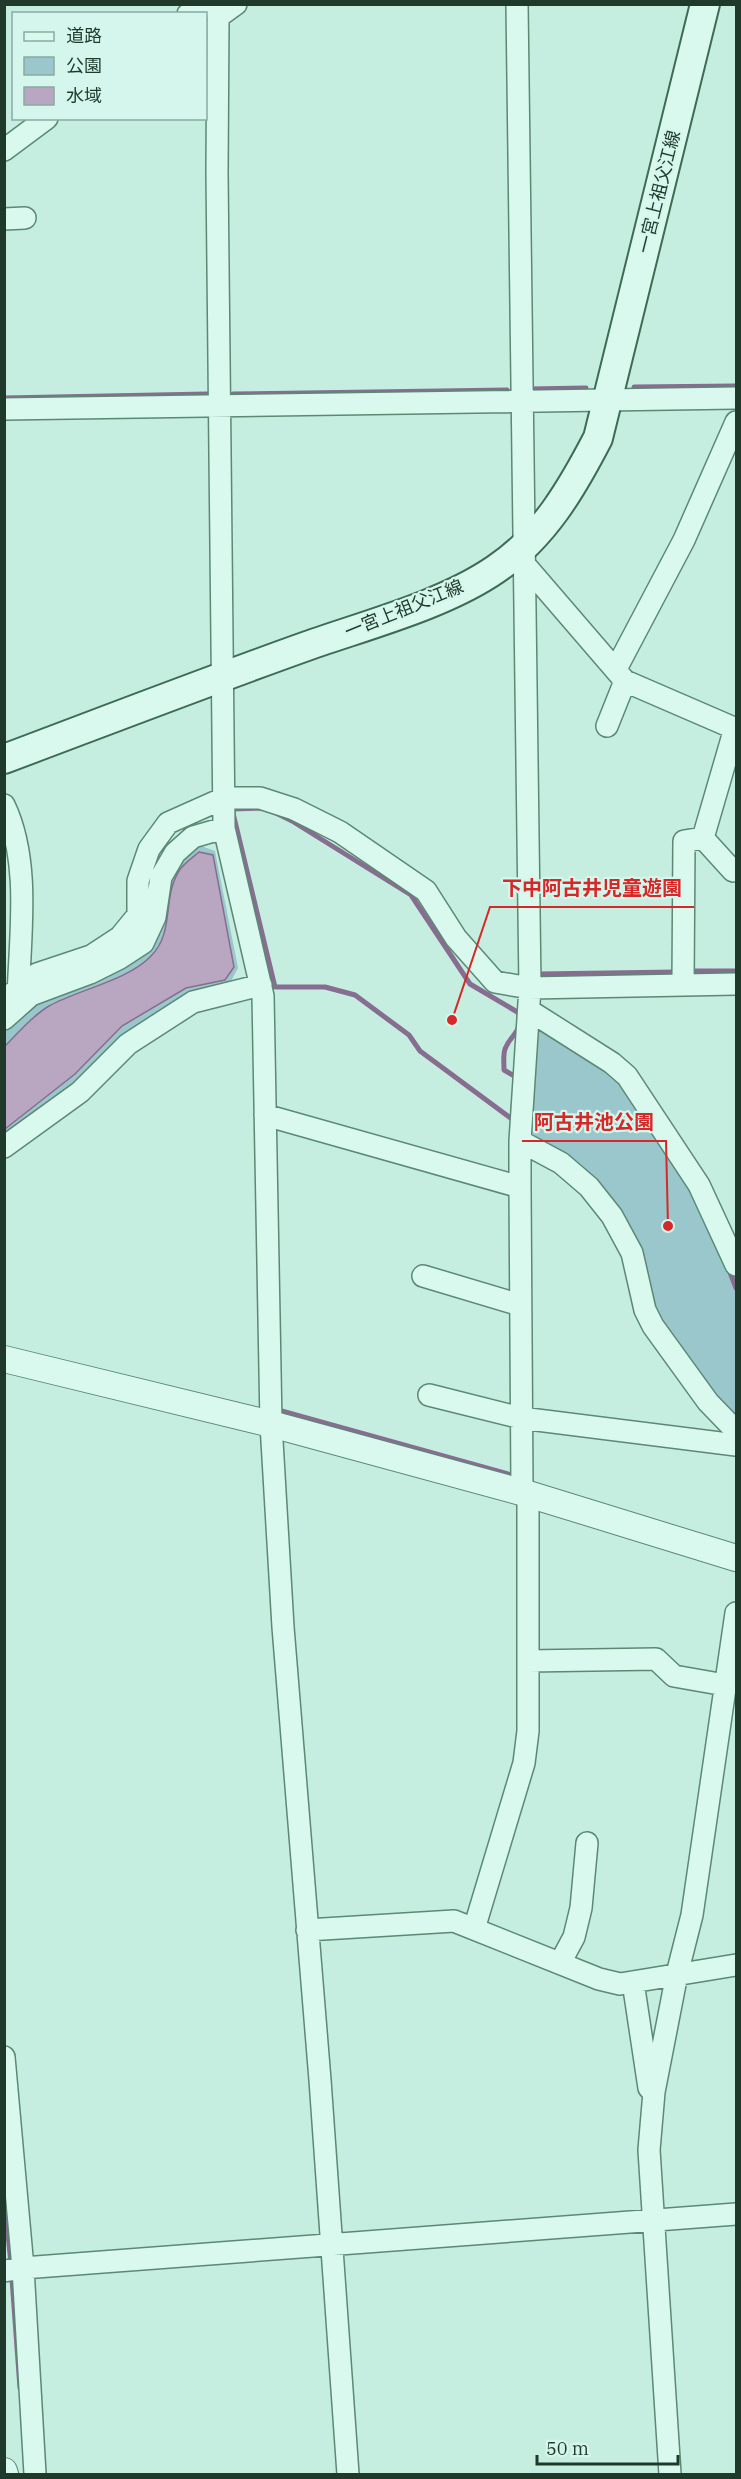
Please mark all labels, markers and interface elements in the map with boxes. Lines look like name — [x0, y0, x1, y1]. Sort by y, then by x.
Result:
legend — [12, 12, 207, 120]
text: 道路 — [66, 24, 102, 47]
text: 公園 — [66, 54, 102, 77]
text: 水域 — [66, 84, 102, 107]
street label: 一宮上祖父江線 — [632, 128, 685, 256]
street label: 一宮上祖父江線 — [341, 574, 467, 643]
callout: 下中阿古井児童遊園 — [490, 869, 694, 907]
text: 下中阿古井児童遊園 — [502, 874, 682, 901]
callout: 阿古井池公園 — [522, 1103, 666, 1141]
text: 阿古井池公園 — [534, 1108, 654, 1135]
scale bar — [537, 2428, 678, 2466]
text: 50 m — [546, 2437, 589, 2460]

